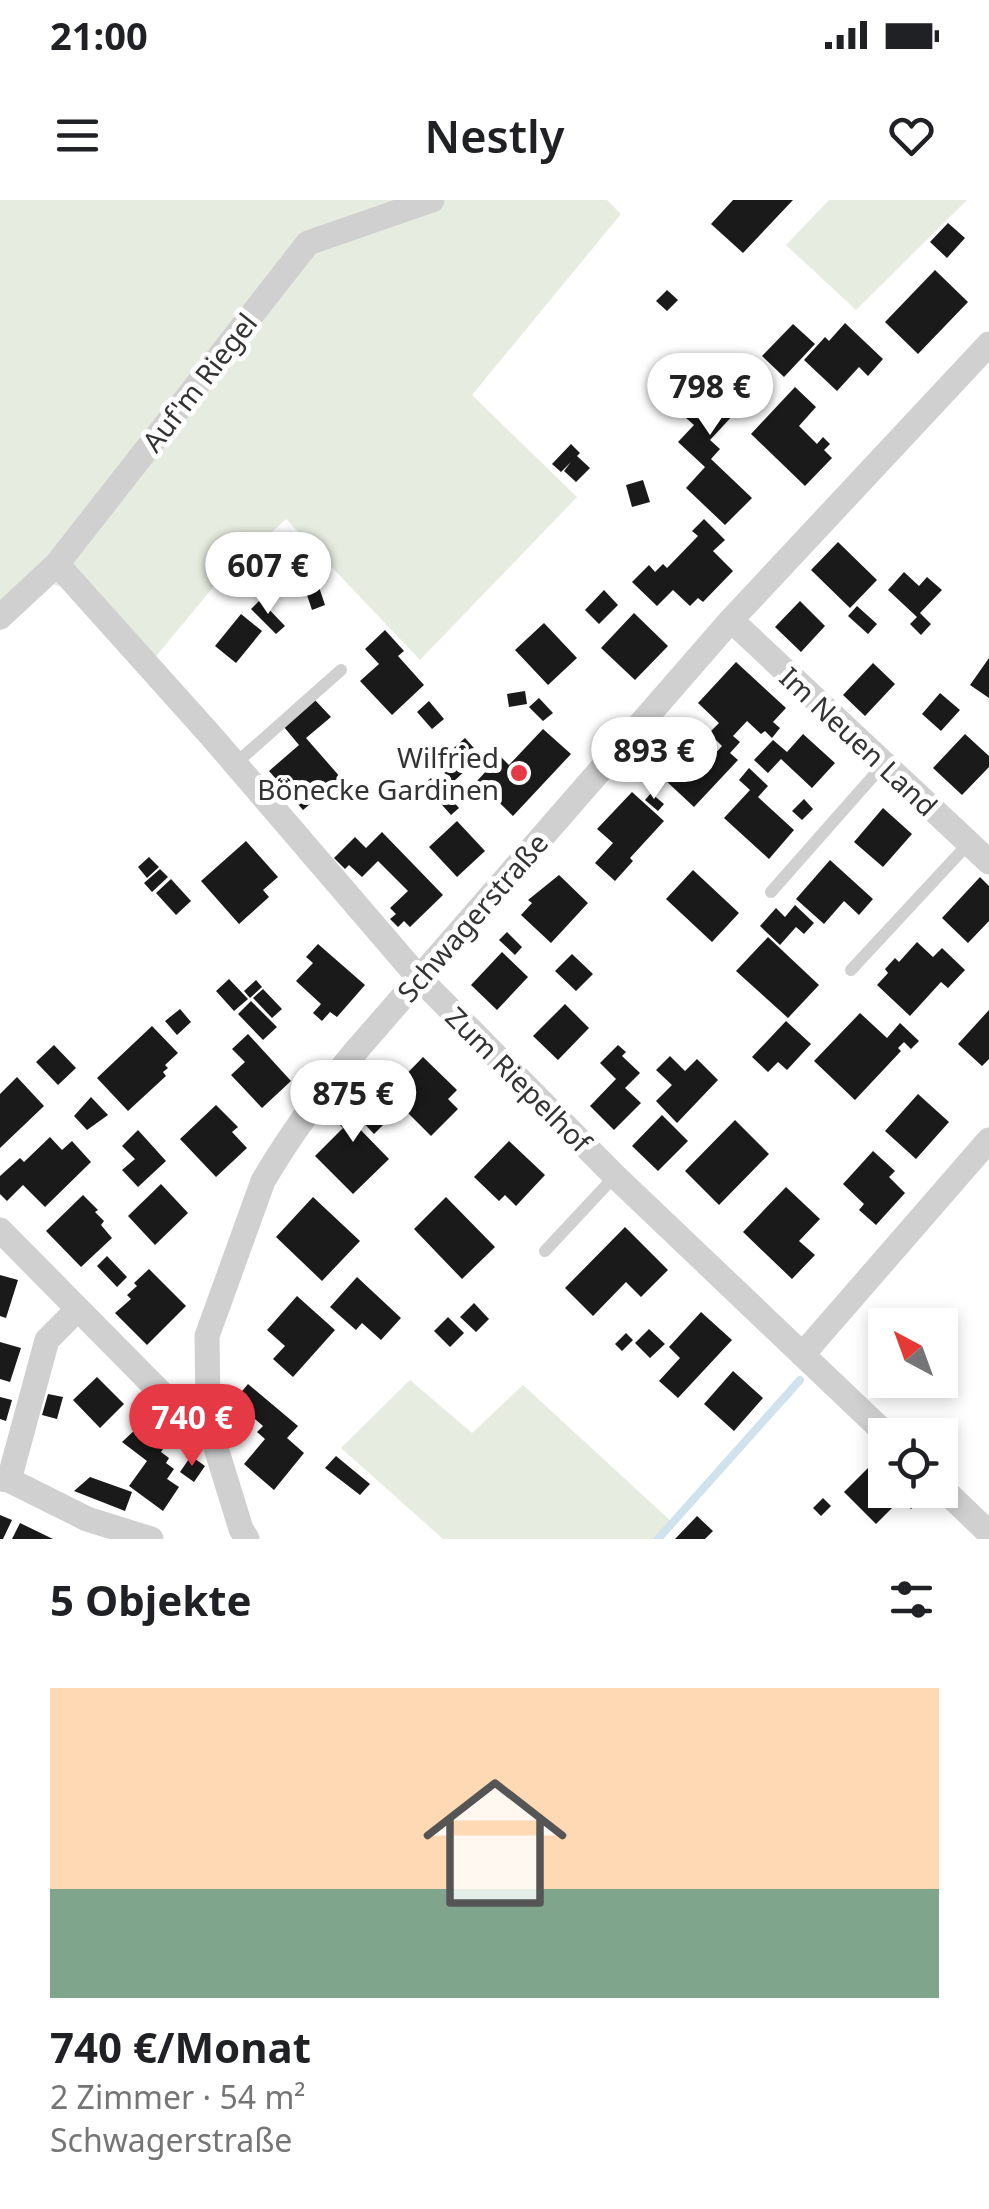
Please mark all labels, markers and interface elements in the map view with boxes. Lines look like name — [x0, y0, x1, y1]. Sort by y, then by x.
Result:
text: 21:00 — [50, 9, 148, 61]
text: Nestly — [425, 105, 564, 166]
icon: menu — [50, 108, 105, 163]
icon: heart — [884, 108, 939, 163]
street label: Auf'm Riegel — [133, 305, 265, 459]
pin: 798 € — [640, 353, 780, 438]
text: 798 € — [669, 364, 751, 407]
pin: 607 € — [198, 532, 338, 617]
text: 607 € — [227, 543, 309, 586]
street label: Im Neuen Land — [772, 658, 946, 824]
pin: 893 € — [584, 717, 724, 802]
text: 893 € — [613, 728, 695, 771]
place label: Wilfried Bönecke Gardinen — [257, 738, 499, 808]
marker: Wilfried Bönecke Gardinen — [508, 762, 530, 784]
street label: Schwagerstraße — [388, 824, 556, 1010]
street label: Zum Riepelhof — [438, 998, 601, 1161]
pin: 875 € — [283, 1060, 423, 1145]
text: 875 € — [312, 1071, 394, 1114]
north arrow — [868, 1308, 958, 1398]
map controls — [868, 1308, 958, 1508]
pin: 740 € — [122, 1384, 262, 1469]
text: 740 € — [151, 1395, 233, 1438]
button: locate — [868, 1418, 958, 1508]
text: 5 Objekte — [50, 1571, 252, 1628]
icon: filters — [884, 1572, 939, 1627]
icon: home — [405, 1753, 585, 1933]
text: 740 €/Monat — [50, 2018, 311, 2075]
text: 2 Zimmer · 54 m² — [50, 2075, 306, 2118]
text: Schwagerstraße — [50, 2118, 292, 2161]

